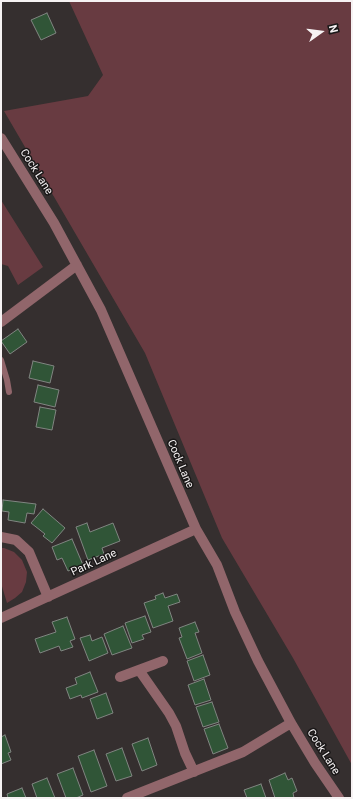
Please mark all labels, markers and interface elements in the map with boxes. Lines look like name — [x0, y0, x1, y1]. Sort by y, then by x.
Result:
north arrow — [301, 12, 341, 52]
text: N — [326, 24, 340, 34]
street label: Cock Lane — [17, 147, 55, 197]
street label: Cock Lane — [164, 438, 196, 490]
street label: Park Lane — [69, 547, 119, 579]
street label: Cock Lane — [304, 727, 342, 777]

